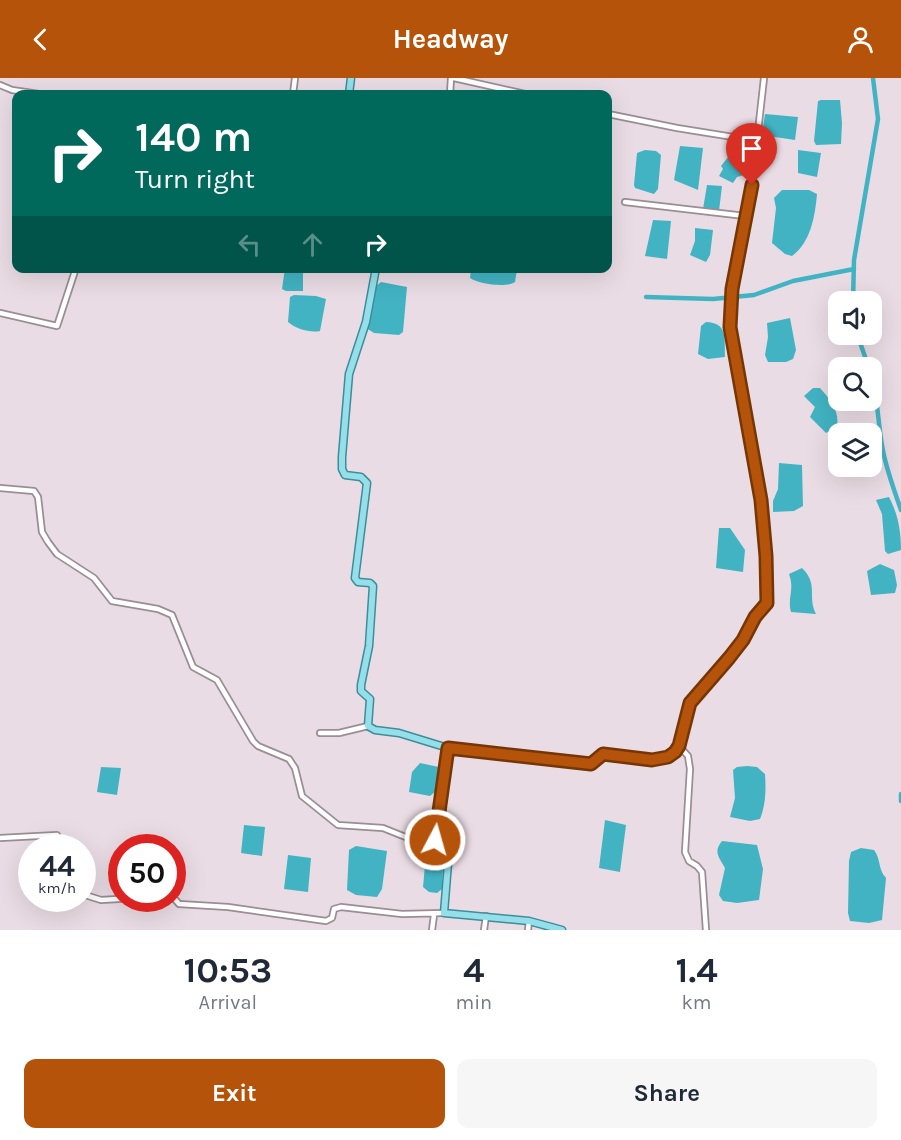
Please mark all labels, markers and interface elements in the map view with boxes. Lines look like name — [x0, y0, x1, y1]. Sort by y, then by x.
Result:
icon: back — [24, 23, 57, 56]
text: Headway — [393, 23, 508, 55]
icon: person — [844, 23, 877, 56]
text: 140 m — [135, 112, 252, 162]
icon: right — [36, 114, 114, 192]
pin — [726, 123, 777, 185]
icon: arrive — [735, 132, 768, 165]
text: Turn right — [135, 163, 255, 195]
icon: left — [233, 228, 266, 261]
icon: ahead — [296, 228, 329, 261]
icon: right — [359, 228, 392, 261]
map controls — [828, 291, 882, 477]
button: sound — [828, 291, 882, 345]
button: search — [828, 357, 882, 411]
button: layers — [828, 423, 882, 477]
position arrow — [403, 808, 467, 872]
speed limit sign: 50 — [108, 834, 186, 912]
text: 44 — [39, 848, 75, 884]
text: km/h — [38, 879, 76, 897]
text: 10:53 — [183, 949, 272, 991]
text: 4 — [463, 949, 485, 991]
text: 1.4 — [676, 949, 718, 991]
text: Arrival — [198, 991, 257, 1014]
text: min — [455, 991, 492, 1014]
text: km — [682, 991, 712, 1014]
button: Exit — [24, 1059, 445, 1128]
button: Share — [457, 1059, 877, 1128]

